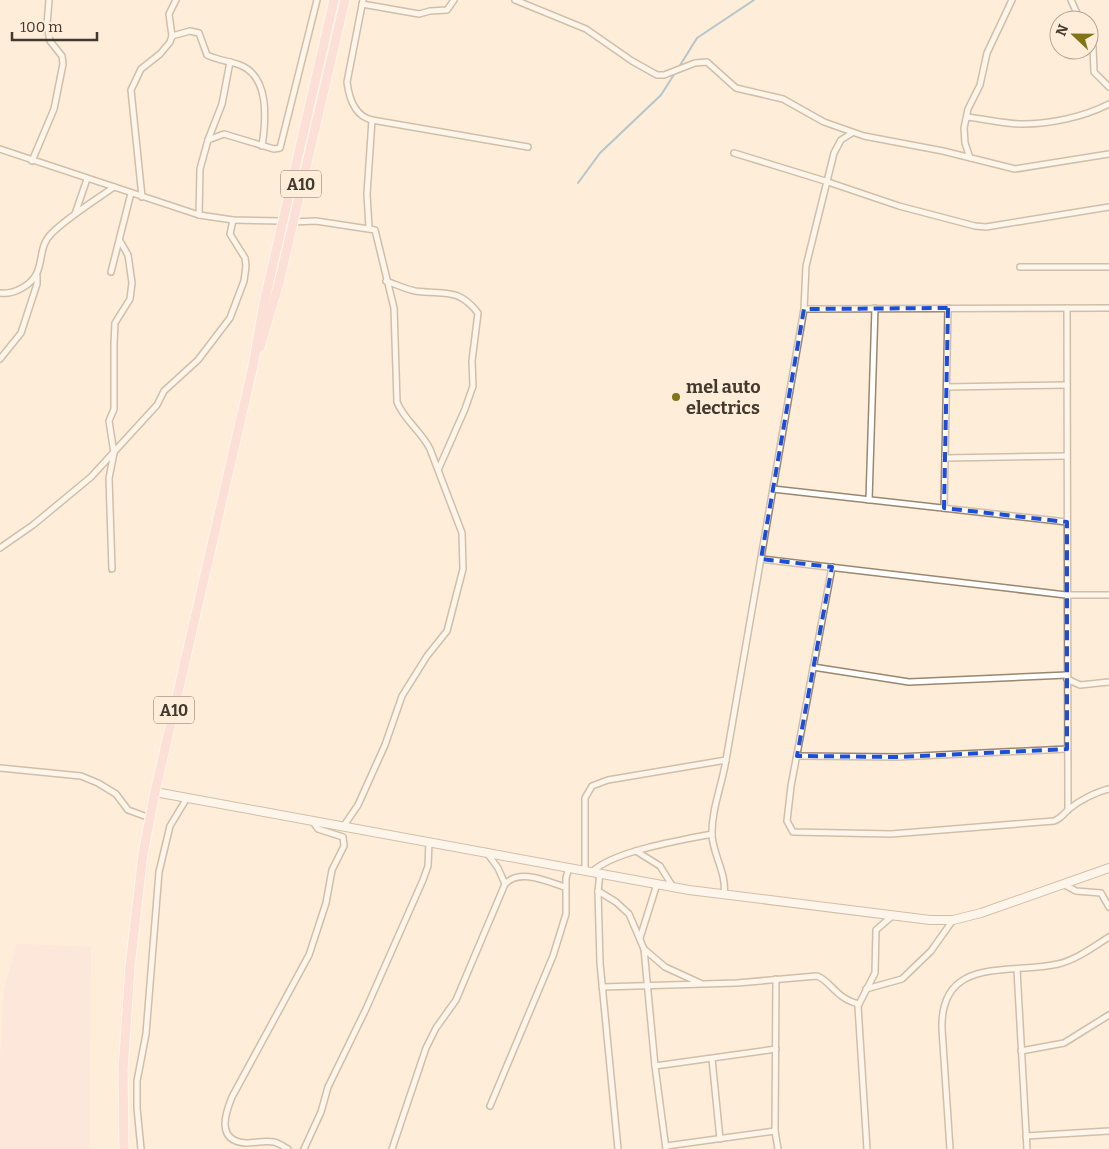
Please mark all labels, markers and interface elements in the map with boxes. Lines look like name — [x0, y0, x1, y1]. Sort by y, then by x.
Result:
scale bar — [12, 10, 98, 42]
north arrow — [1049, 10, 1099, 60]
text: 100 m — [20, 18, 63, 36]
text: N — [1053, 22, 1072, 39]
road number: A10 — [281, 170, 321, 198]
place label: mel auto electrics — [686, 376, 761, 419]
marker: mel auto electrics — [670, 391, 682, 403]
road number: A10 — [154, 696, 194, 724]

